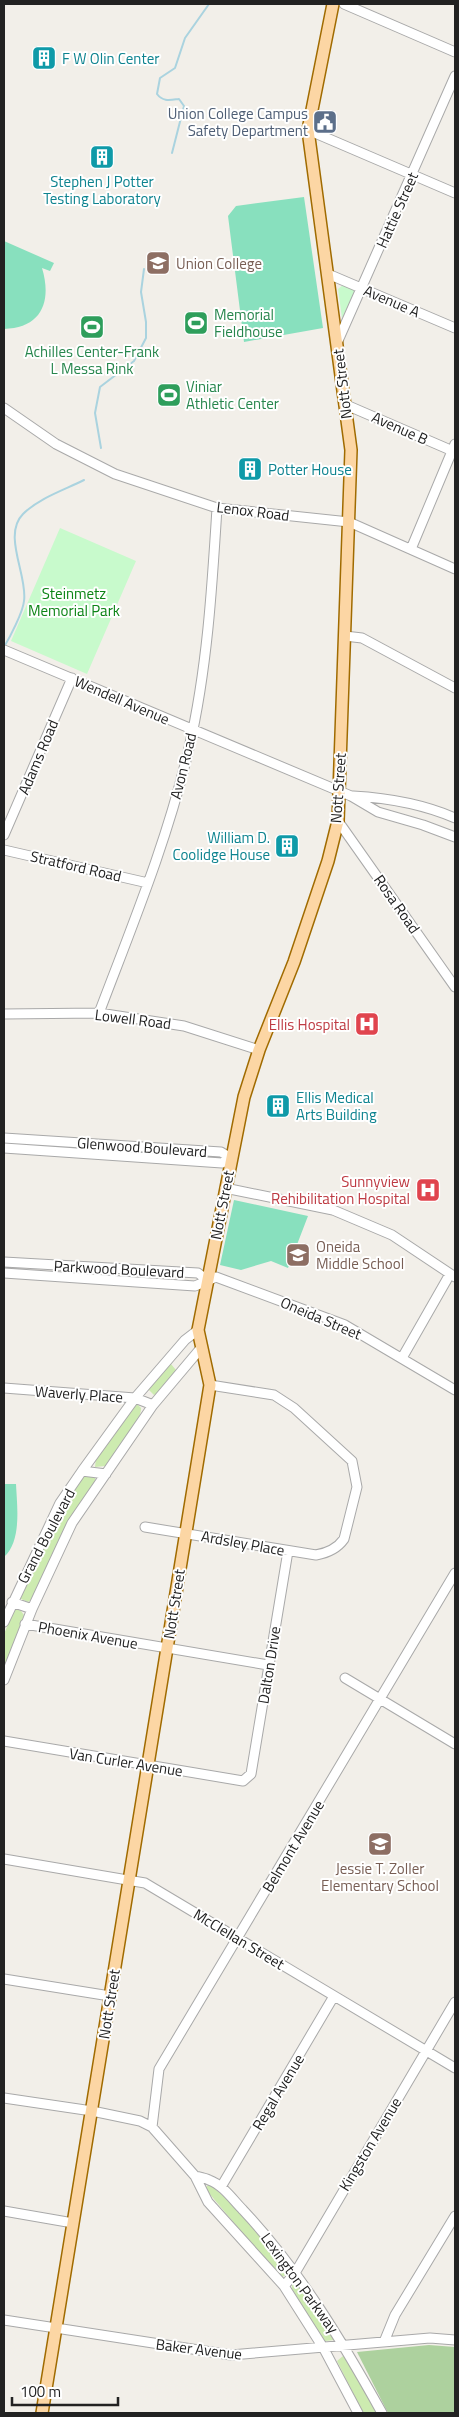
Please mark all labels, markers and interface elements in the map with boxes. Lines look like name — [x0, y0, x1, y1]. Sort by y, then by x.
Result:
building icon: F W Olin Center — [31, 45, 57, 71]
place label: F W Olin Center — [62, 47, 159, 70]
place label: Union College Campus Safety Department — [168, 102, 309, 142]
public building icon: Union College Campus Safety Department — [312, 109, 338, 135]
building icon: Stephen J Potter Testing Laboratory — [89, 144, 115, 170]
street label: Hattie Street — [370, 168, 424, 252]
place label: Stephen J Potter Testing Laboratory — [43, 170, 161, 210]
school or university icon: Union College — [145, 250, 171, 276]
place label: Union College — [176, 252, 262, 275]
street label: Avenue A — [360, 279, 424, 323]
place label: Memorial Fieldhouse — [214, 303, 283, 343]
sports icon: Memorial Fieldhouse — [183, 310, 209, 336]
sports icon: Achilles Center-Frank L Messa Rink — [79, 314, 105, 340]
place label: Achilles Center-Frank L Messa Rink — [25, 340, 159, 380]
street label: Nott Street — [326, 347, 358, 420]
place label: Viniar Athletic Center — [186, 375, 279, 415]
sports icon: Viniar Athletic Center — [156, 382, 182, 408]
street label: Avenue B — [368, 405, 432, 451]
building icon: Potter House — [237, 456, 263, 482]
place label: Potter House — [268, 458, 352, 481]
street label: Lenox Road — [215, 495, 291, 527]
park label: Steinmetz Memorial Park — [28, 582, 120, 622]
street label: Wendell Avenue — [71, 670, 173, 730]
street label: Adams Road — [12, 716, 64, 798]
street label: Avon Road — [164, 730, 202, 802]
street label: Nott Street — [324, 751, 352, 824]
place label: William D. Coolidge House — [172, 826, 270, 866]
building icon: William D. Coolidge House — [274, 833, 300, 859]
street label: Stratford Road — [28, 844, 124, 888]
street label: Rosa Road — [368, 870, 426, 938]
street label: Lowell Road — [94, 1003, 172, 1035]
hospital icon: Ellis Hospital — [354, 1011, 380, 1037]
place label: Ellis Hospital — [269, 1013, 350, 1036]
place label: Ellis Medical Arts Building — [296, 1086, 377, 1126]
building icon: Ellis Medical Arts Building — [265, 1093, 291, 1119]
street label: Glenwood Boulevard — [76, 1131, 208, 1163]
street label: Nott Street — [204, 1168, 240, 1242]
place label: Sunnyview Rehibilitation Hospital — [271, 1170, 410, 1210]
hospital icon: Sunnyview Rehibilitation Hospital — [415, 1177, 441, 1203]
place label: Oneida Middle School — [316, 1235, 404, 1275]
school or university icon: Oneida Middle School — [285, 1242, 311, 1268]
street label: Parkwood Boulevard — [53, 1254, 185, 1284]
street label: Oneida Street — [277, 1291, 366, 1346]
street label: Waverly Place — [34, 1379, 124, 1409]
street label: Grand Boulevard — [11, 1484, 81, 1588]
street label: Ardsley Place — [200, 1524, 286, 1562]
street label: Nott Street — [157, 1567, 191, 1641]
street label: Phoenix Avenue — [36, 1615, 140, 1655]
street label: Dalton Drive — [252, 1625, 286, 1705]
street label: Van Curler Avenue — [68, 1742, 184, 1782]
street label: Belmont Avenue — [256, 1795, 330, 1897]
school or university icon: Jessie T. Zoller Elementary School — [367, 1831, 393, 1857]
place label: Jessie T. Zoller Elementary School — [321, 1857, 439, 1897]
street label: McClellan Street — [189, 1903, 290, 1976]
street label: Nott Street — [92, 1967, 126, 2041]
street label: Regal Avenue — [246, 2049, 310, 2135]
street label: Kingston Avenue — [333, 2093, 407, 2195]
street label: Lexington Parkway — [256, 2228, 344, 2338]
street label: Baker Avenue — [155, 2332, 243, 2366]
scale bar — [12, 2374, 119, 2406]
text: 100 m — [20, 2380, 61, 2403]

